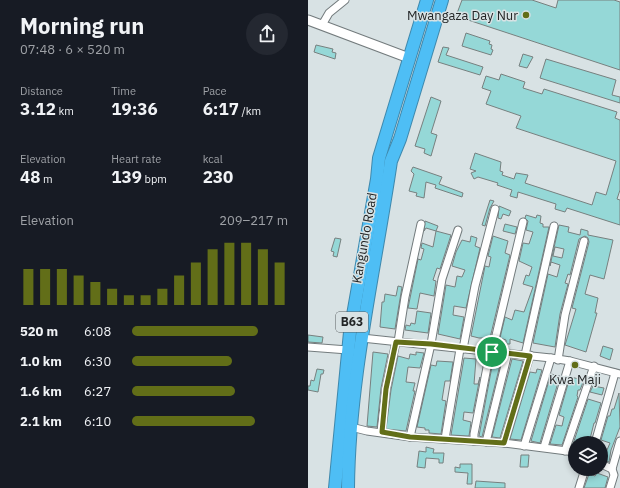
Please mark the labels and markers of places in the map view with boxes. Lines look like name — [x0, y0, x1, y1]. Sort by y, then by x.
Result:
place label: Mwangaza Day Nur — [407, 7, 518, 24]
marker: Mwangaza Day Nur — [521, 10, 531, 20]
pin — [475, 335, 509, 369]
marker: Kwa Maji — [570, 360, 580, 370]
place label: Kwa Maji — [549, 371, 601, 388]

